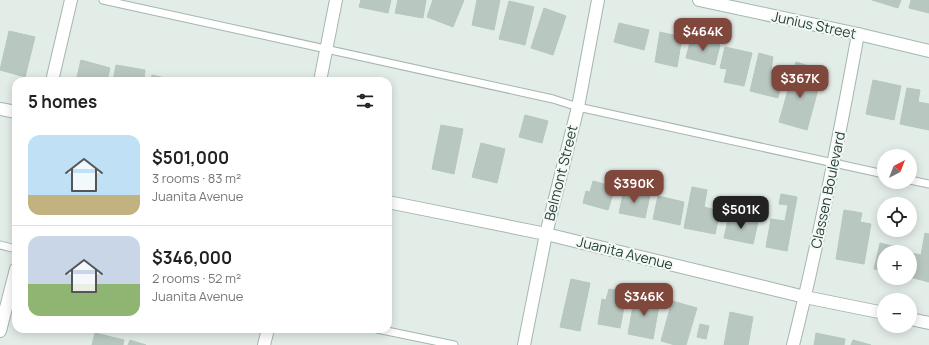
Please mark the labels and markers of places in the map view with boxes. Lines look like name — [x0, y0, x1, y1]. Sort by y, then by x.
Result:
pin: $464K — [675, 18, 731, 52]
pin: $367K — [772, 65, 828, 99]
pin: $390K — [606, 170, 662, 204]
pin: $501K — [713, 196, 769, 230]
pin: $346K — [616, 283, 672, 317]

